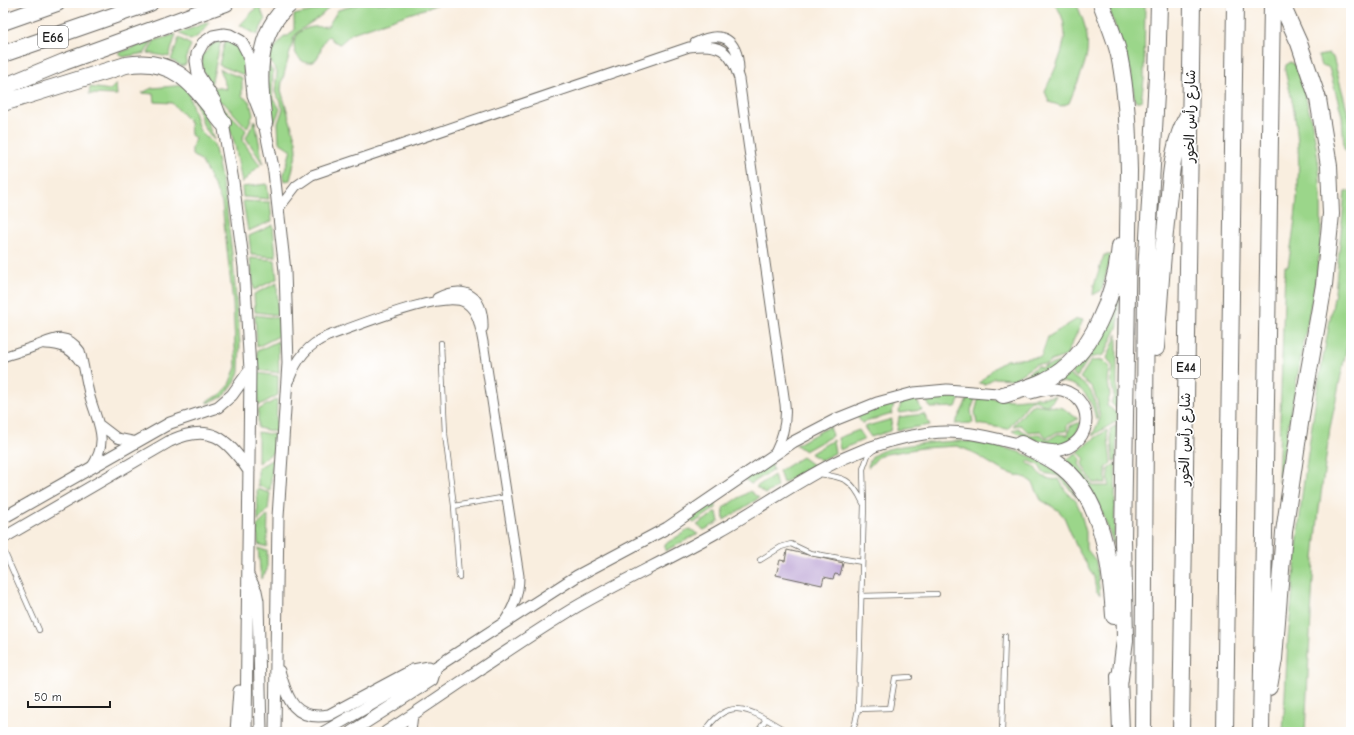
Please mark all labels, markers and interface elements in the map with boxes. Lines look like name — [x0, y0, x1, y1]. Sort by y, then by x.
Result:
road number: E66 — [38, 26, 68, 48]
street label: شارع رأس الخور — [1181, 70, 1200, 163]
road number: E44 — [1172, 356, 1200, 378]
street label: شارع رأس الخور — [1176, 393, 1195, 486]
scale bar — [28, 683, 110, 709]
text: 50 m — [34, 690, 62, 704]

